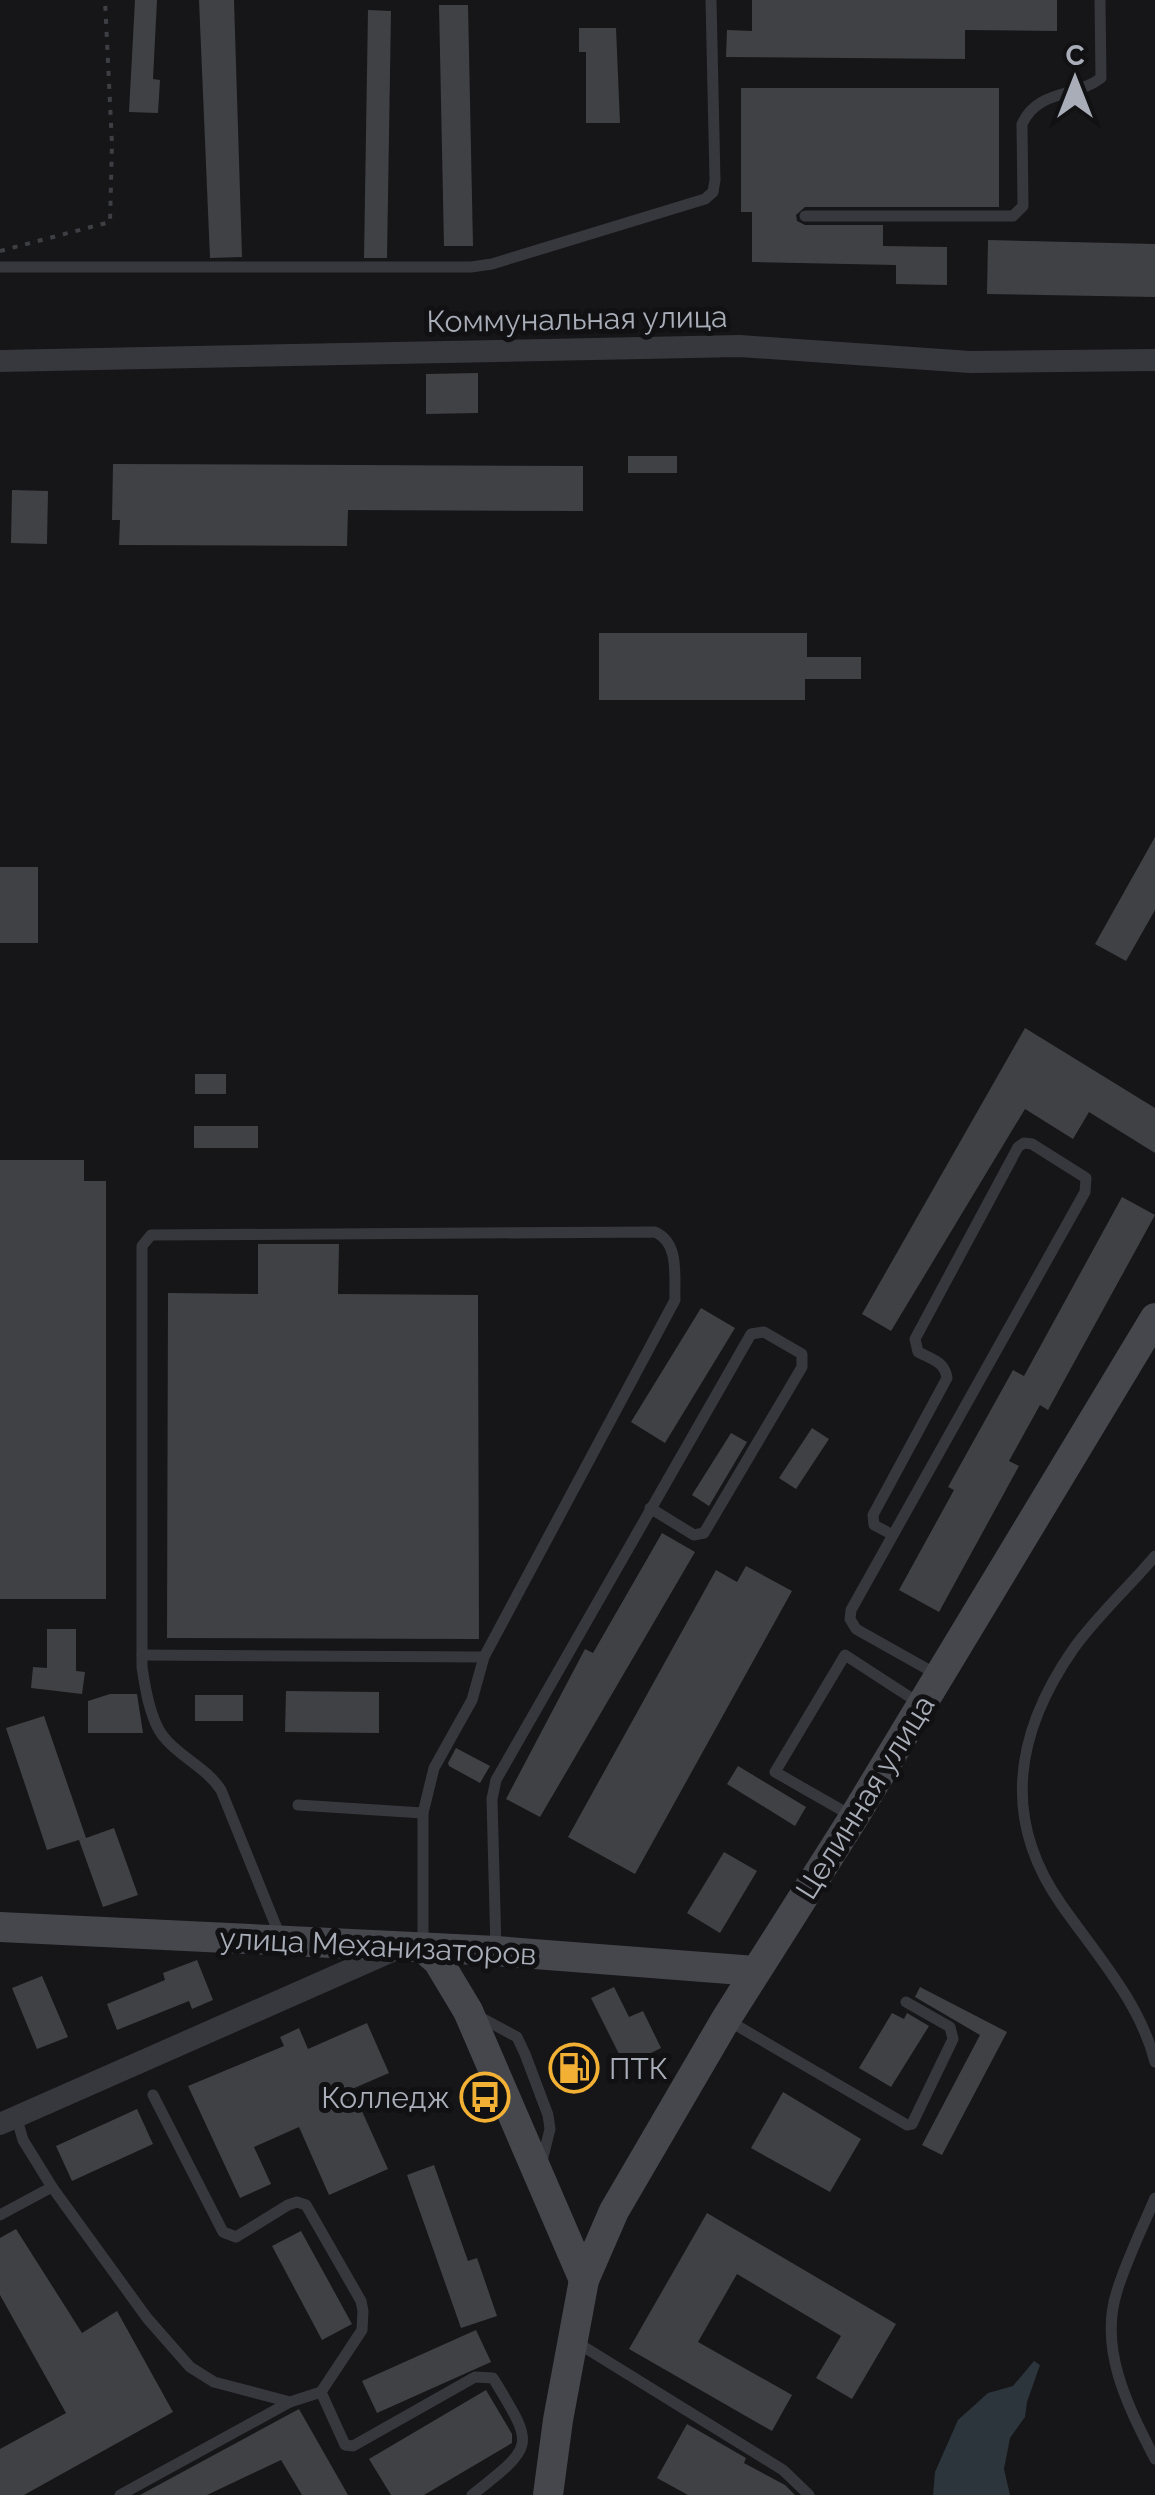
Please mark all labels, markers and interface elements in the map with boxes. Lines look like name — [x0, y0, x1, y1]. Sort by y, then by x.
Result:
north arrow — [1025, 30, 1125, 130]
text: С — [1065, 39, 1085, 72]
street label: Коммунальная улица — [426, 299, 728, 339]
street label: Целинная улица — [788, 1689, 942, 1905]
street label: улица Механизаторов — [219, 1920, 537, 1972]
fuel station icon: ПТК — [548, 2042, 600, 2094]
place label: ПТК — [609, 2051, 668, 2086]
bus stop icon: Колледж — [459, 2071, 511, 2123]
place label: Колледж — [321, 2080, 450, 2115]

